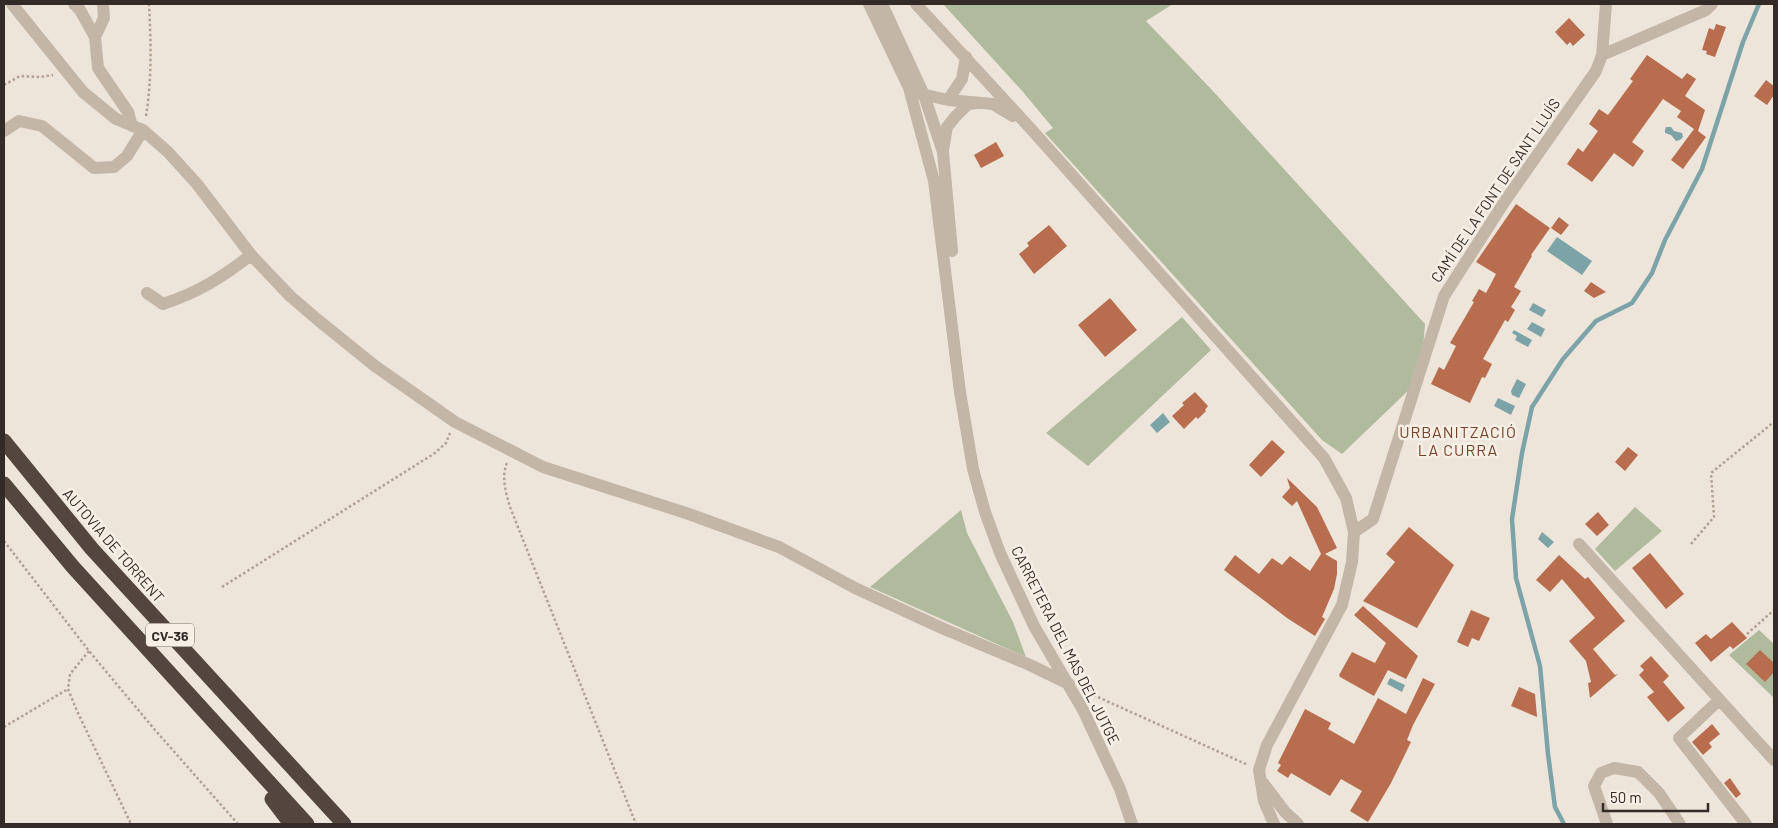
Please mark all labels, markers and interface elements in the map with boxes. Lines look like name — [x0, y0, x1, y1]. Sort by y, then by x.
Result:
street label: CAMÍ DE LA FONT DE SANT LLUÍS — [1427, 95, 1563, 285]
district label: URBANITZACIÓ LA CURRA — [1399, 422, 1517, 459]
street label: AUTOVIA DE TORRENT — [60, 484, 168, 606]
street label: CARRETERA DEL MAS DEL JUTGE — [1008, 543, 1124, 747]
road number: CV-36 — [146, 624, 194, 646]
scale bar — [1603, 780, 1708, 812]
text: 50 m — [1610, 788, 1642, 806]

